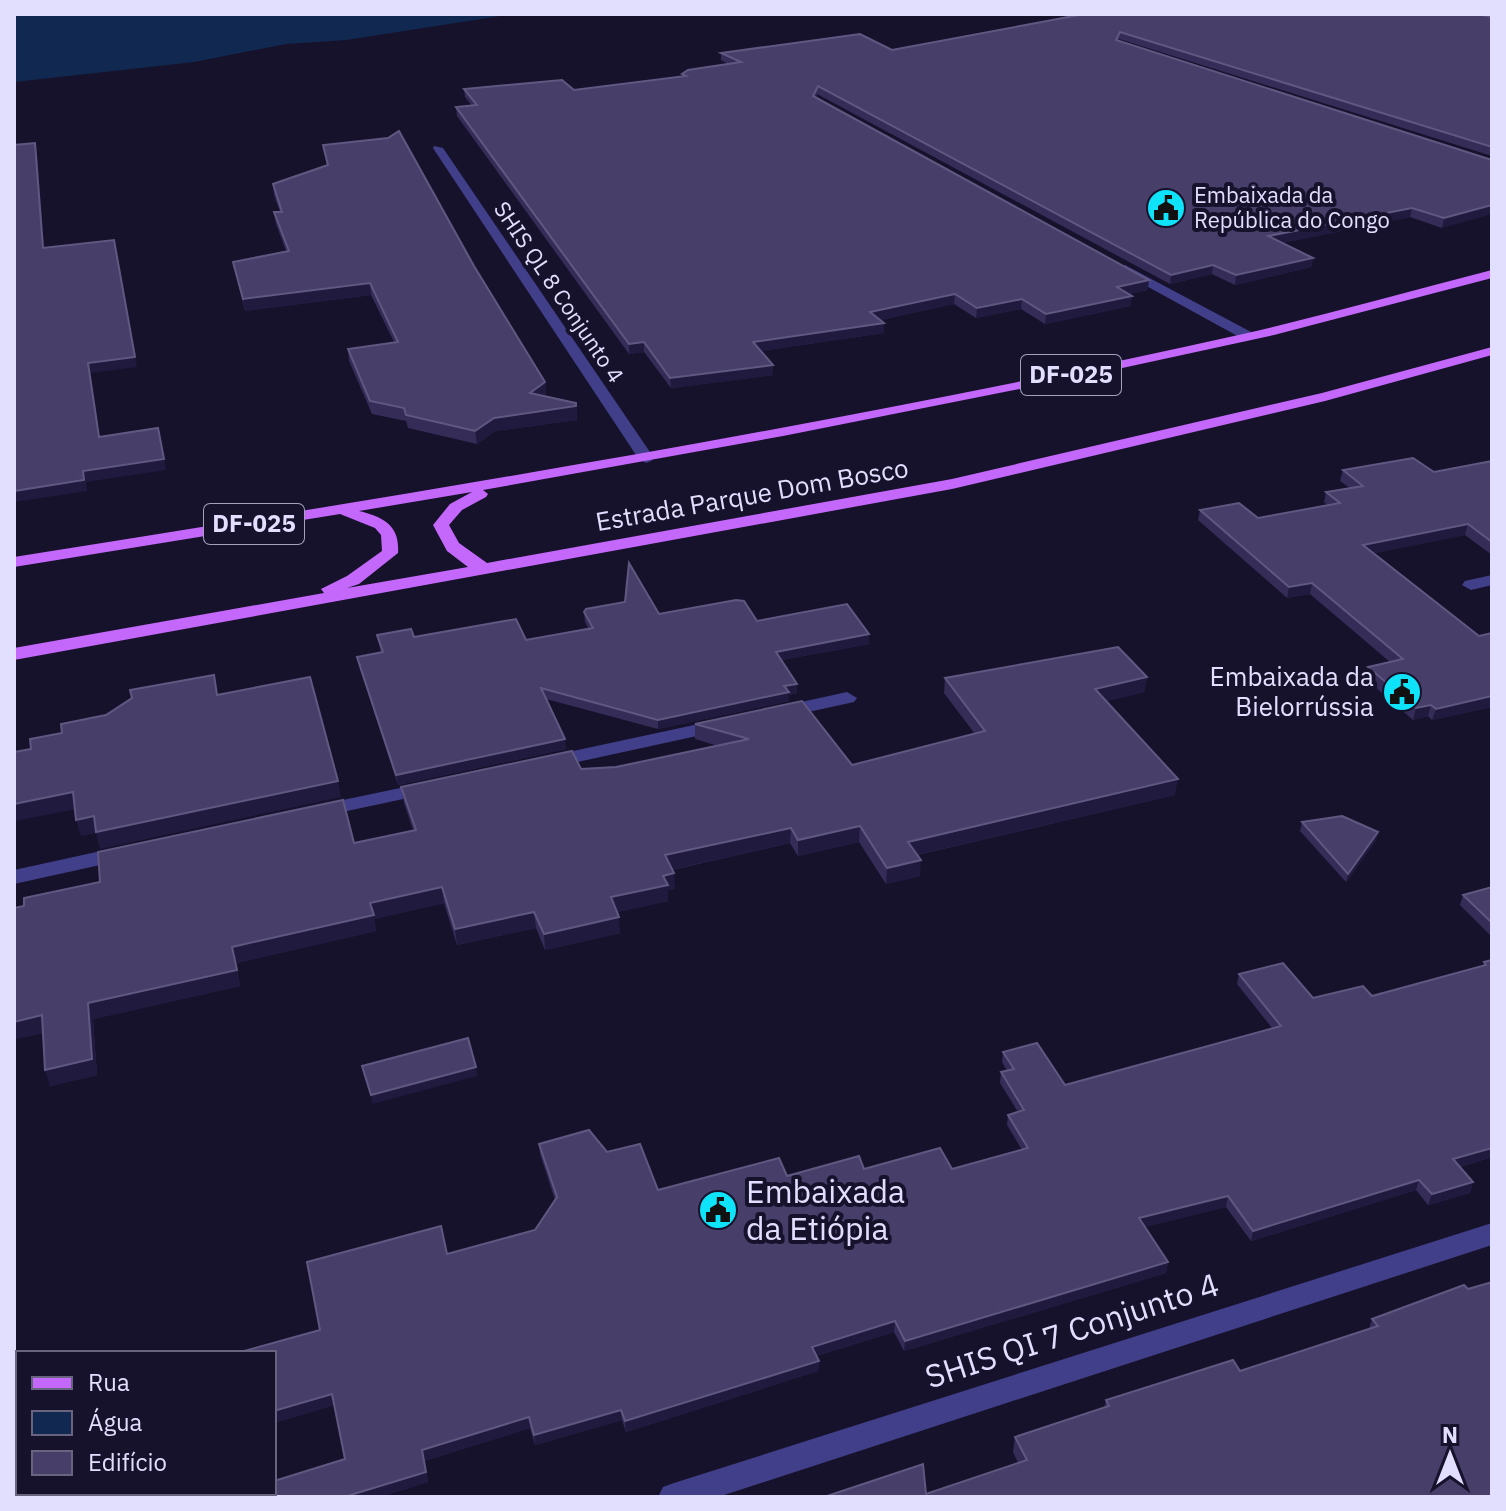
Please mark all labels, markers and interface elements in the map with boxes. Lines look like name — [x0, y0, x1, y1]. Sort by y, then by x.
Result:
place label: Embaixada da República do Congo — [1194, 180, 1390, 234]
public building icon: Embaixada da República do Congo — [1145, 187, 1187, 229]
street label: SHIS QL 8 Conjunto 4 — [488, 195, 631, 388]
road number: DF-025 — [1021, 355, 1121, 395]
street label: Estrada Parque Dom Bosco — [593, 450, 911, 538]
road number: DF-025 — [204, 504, 304, 544]
place label: Embaixada da Bielorrússia — [1210, 659, 1374, 723]
public building icon: Embaixada da Bielorrússia — [1381, 671, 1423, 713]
place label: Embaixada da Etiópia — [746, 1170, 905, 1249]
public building icon: Embaixada da Etiópia — [697, 1189, 739, 1231]
street label: SHIS QI 7 Conjunto 4 — [920, 1263, 1224, 1397]
legend — [16, 1351, 276, 1495]
text: Rua — [88, 1366, 130, 1398]
text: Água — [88, 1406, 143, 1438]
north arrow — [1410, 1415, 1490, 1495]
text: N — [1442, 1420, 1458, 1449]
text: Edifício — [88, 1446, 167, 1478]

